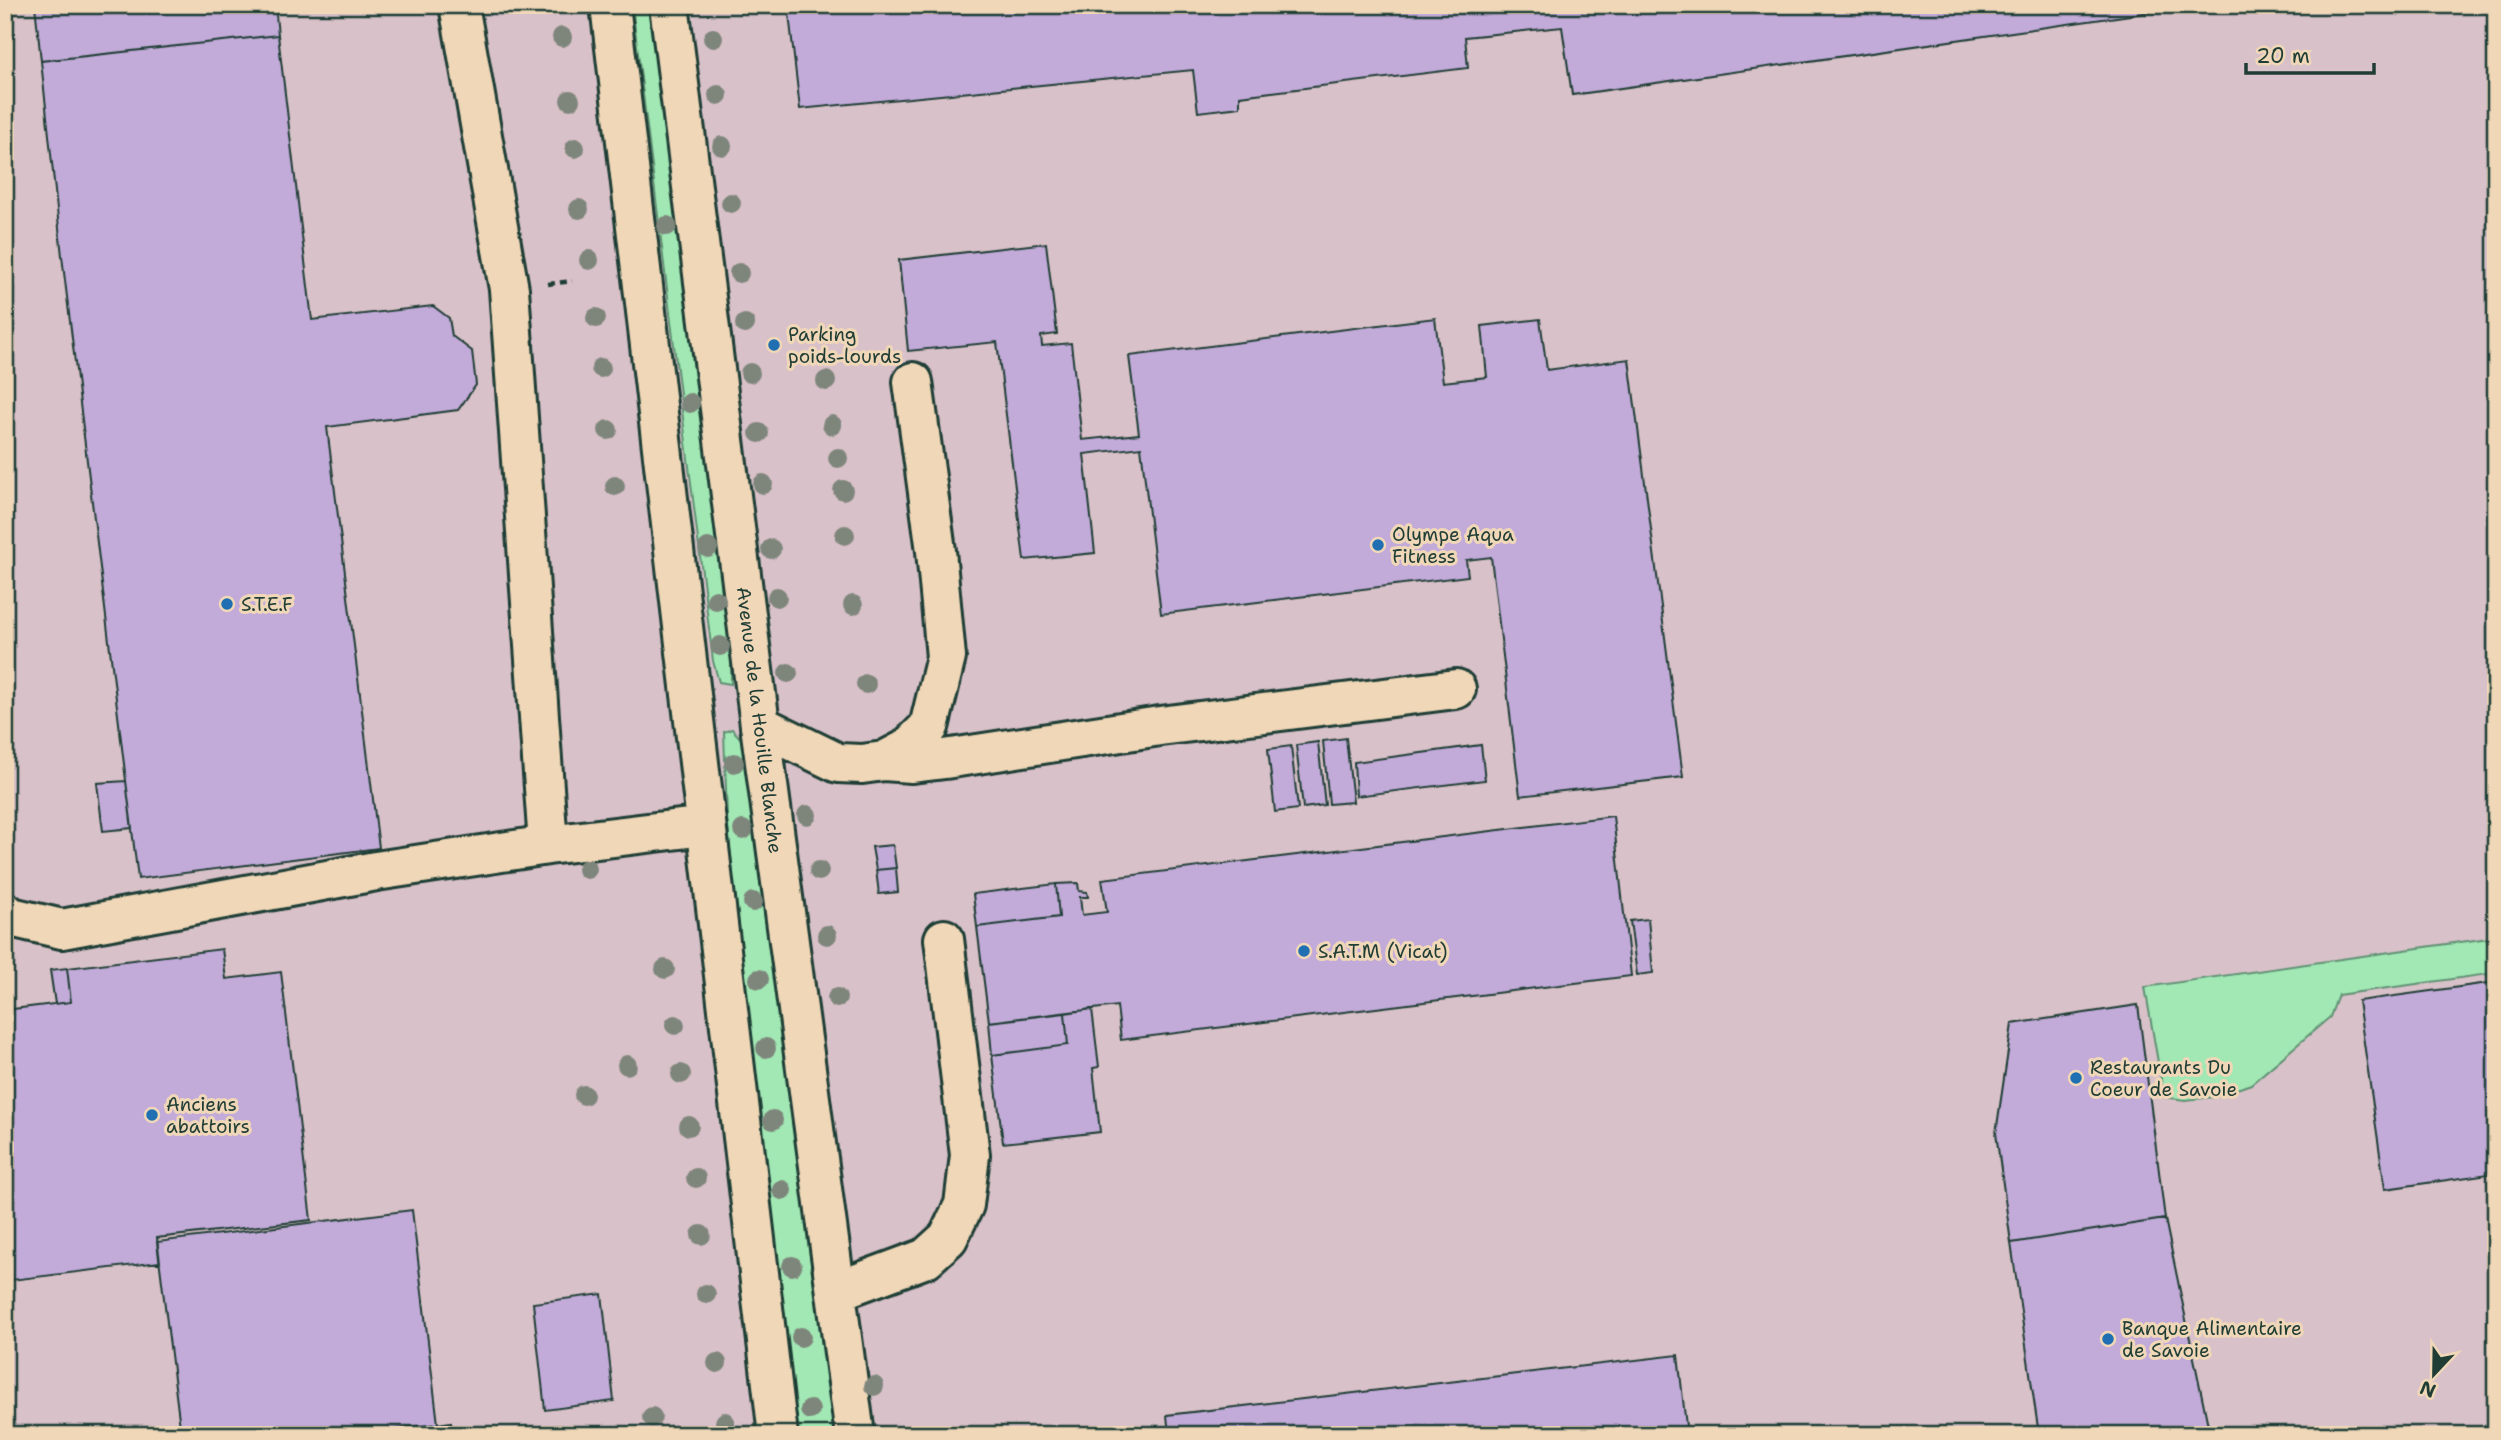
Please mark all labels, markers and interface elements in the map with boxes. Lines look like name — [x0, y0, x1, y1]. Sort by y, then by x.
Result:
scale bar — [2246, 32, 2373, 76]
text: 20 m — [2256, 42, 2310, 70]
place label: Parking poids-lourds — [788, 322, 901, 369]
marker: Parking poids-lourds — [766, 337, 782, 353]
place label: Olympe Aqua Fitness — [1392, 522, 1514, 569]
marker: Olympe Aqua Fitness — [1370, 537, 1386, 553]
street label: Avenue de la Houille Blanche — [731, 585, 788, 855]
place label: S.T.E.F — [241, 592, 293, 617]
marker: S.T.E.F — [219, 596, 235, 612]
place label: S.A.T.M (Vicat) — [1318, 939, 1447, 964]
marker: S.A.T.M (Vicat) — [1296, 943, 1312, 959]
place label: Restaurants Du Coeur de Savoie — [2090, 1055, 2237, 1102]
marker: Restaurants Du Coeur de Savoie — [2068, 1070, 2084, 1086]
place label: Anciens abattoirs — [166, 1092, 250, 1139]
marker: Anciens abattoirs — [144, 1107, 160, 1123]
place label: Banque Alimentaire de Savoie — [2122, 1316, 2302, 1363]
marker: Banque Alimentaire de Savoie — [2100, 1331, 2116, 1347]
north arrow — [2400, 1338, 2470, 1408]
text: N — [2416, 1375, 2439, 1404]

